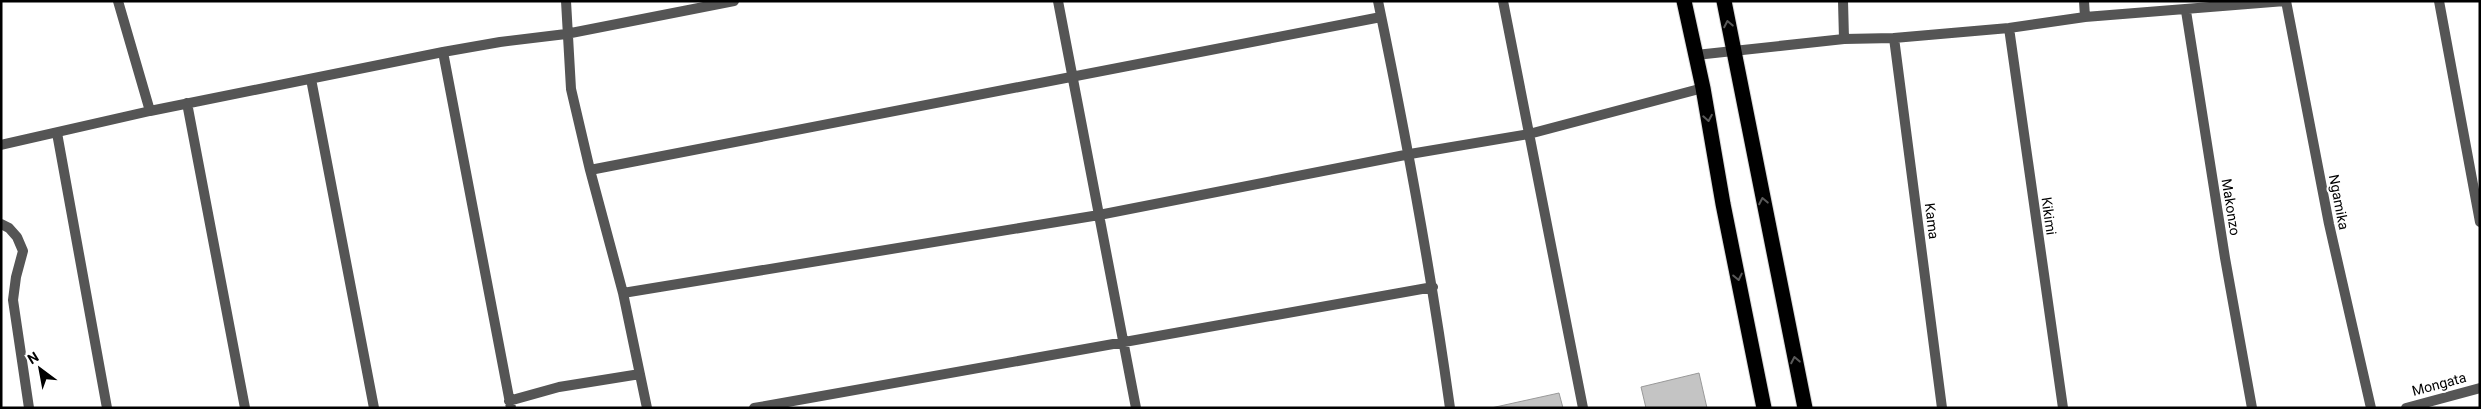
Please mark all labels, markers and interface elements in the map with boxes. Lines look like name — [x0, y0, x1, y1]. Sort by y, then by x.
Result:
one-way arrow — [1724, 20, 1734, 28]
one-way arrow — [1703, 113, 1713, 122]
street label: Ngamika — [2326, 173, 2352, 231]
street label: Makonzo — [2219, 177, 2243, 237]
one-way arrow — [1759, 196, 1769, 205]
street label: Kikimi — [2038, 196, 2060, 236]
street label: Kama — [1922, 202, 1942, 240]
one-way arrow — [1732, 273, 1742, 282]
north arrow — [15, 344, 65, 394]
text: N — [25, 349, 42, 367]
one-way arrow — [1790, 356, 1801, 364]
street label: Mongata — [2410, 369, 2468, 399]

